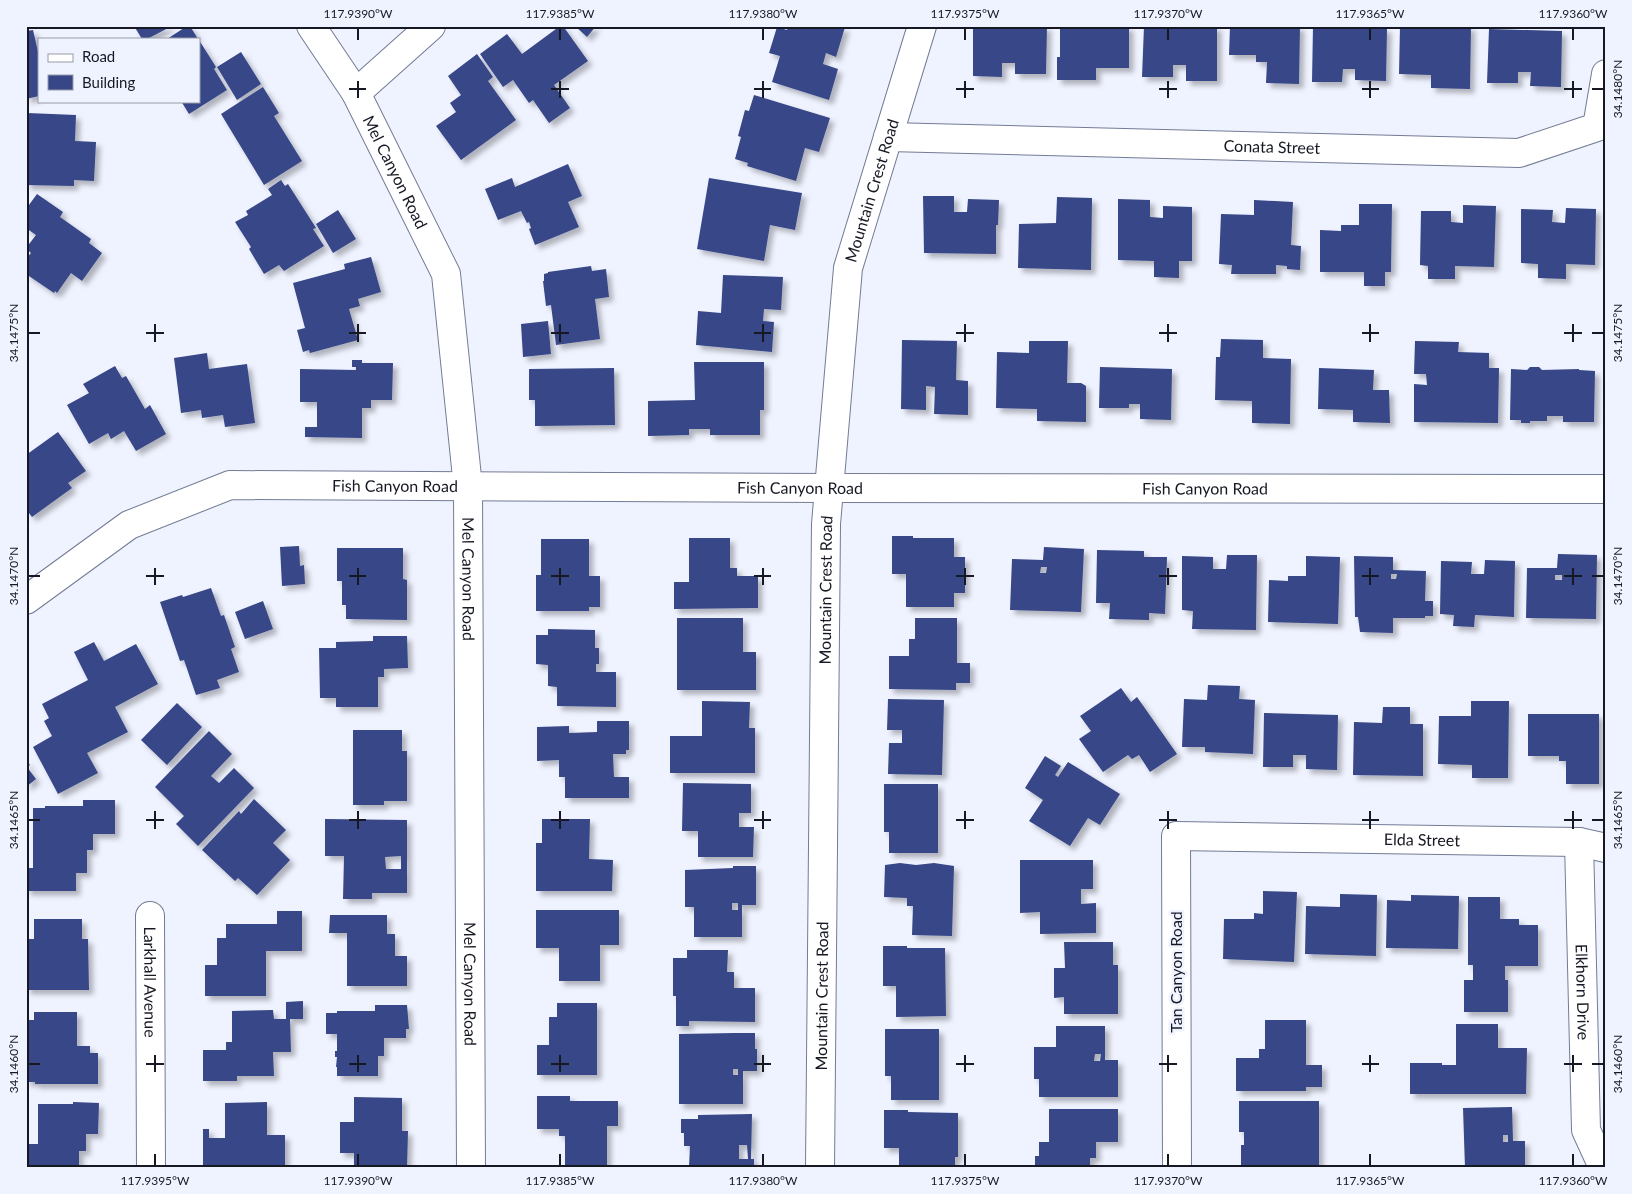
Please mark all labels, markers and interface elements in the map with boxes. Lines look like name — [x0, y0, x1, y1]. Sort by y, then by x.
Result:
text: 117.9390°W — [324, 6, 393, 21]
text: 117.9385°W — [526, 6, 595, 21]
text: 117.9380°W — [729, 6, 798, 21]
text: 117.9375°W — [931, 6, 1000, 21]
text: 117.9370°W — [1134, 6, 1203, 21]
text: 117.9365°W — [1336, 6, 1405, 21]
text: 117.9360°W — [1539, 6, 1608, 21]
legend — [38, 38, 200, 102]
text: Road — [82, 47, 115, 65]
text: 34.1480°N — [1610, 60, 1625, 118]
text: Building — [82, 73, 135, 91]
street label: Mel Canyon Road — [360, 112, 432, 232]
street label: Mountain Crest Road — [840, 116, 902, 264]
street label: Conata Street — [1223, 136, 1321, 157]
text: 34.1475°N — [6, 304, 21, 362]
text: 34.1475°N — [1610, 304, 1625, 362]
street label: Fish Canyon Road — [332, 476, 458, 495]
street label: Fish Canyon Road — [737, 478, 863, 497]
street label: Fish Canyon Road — [1142, 478, 1268, 498]
street label: Mountain Crest Road — [815, 515, 836, 665]
street label: Mel Canyon Road — [459, 517, 479, 641]
text: 34.1470°N — [6, 547, 21, 605]
text: 34.1470°N — [1610, 547, 1625, 605]
text: 34.1465°N — [6, 791, 21, 849]
text: 34.1465°N — [1610, 791, 1625, 849]
street label: Elda Street — [1384, 829, 1460, 849]
street label: Tan Canyon Road — [1166, 911, 1185, 1033]
street label: Mountain Crest Road — [811, 921, 831, 1071]
street label: Mel Canyon Road — [461, 922, 480, 1046]
street label: Larkhall Avenue — [141, 926, 160, 1038]
street label: Elkhorn Drive — [1572, 944, 1594, 1040]
text: 34.1460°N — [6, 1035, 21, 1093]
text: 34.1460°N — [1610, 1035, 1625, 1093]
text: 117.9395°W — [121, 1173, 190, 1188]
text: 117.9390°W — [324, 1173, 393, 1188]
text: 117.9385°W — [526, 1173, 595, 1188]
text: 117.9380°W — [729, 1173, 798, 1188]
text: 117.9375°W — [931, 1173, 1000, 1188]
text: 117.9370°W — [1134, 1173, 1203, 1188]
text: 117.9365°W — [1336, 1173, 1405, 1188]
text: 117.9360°W — [1539, 1173, 1608, 1188]

